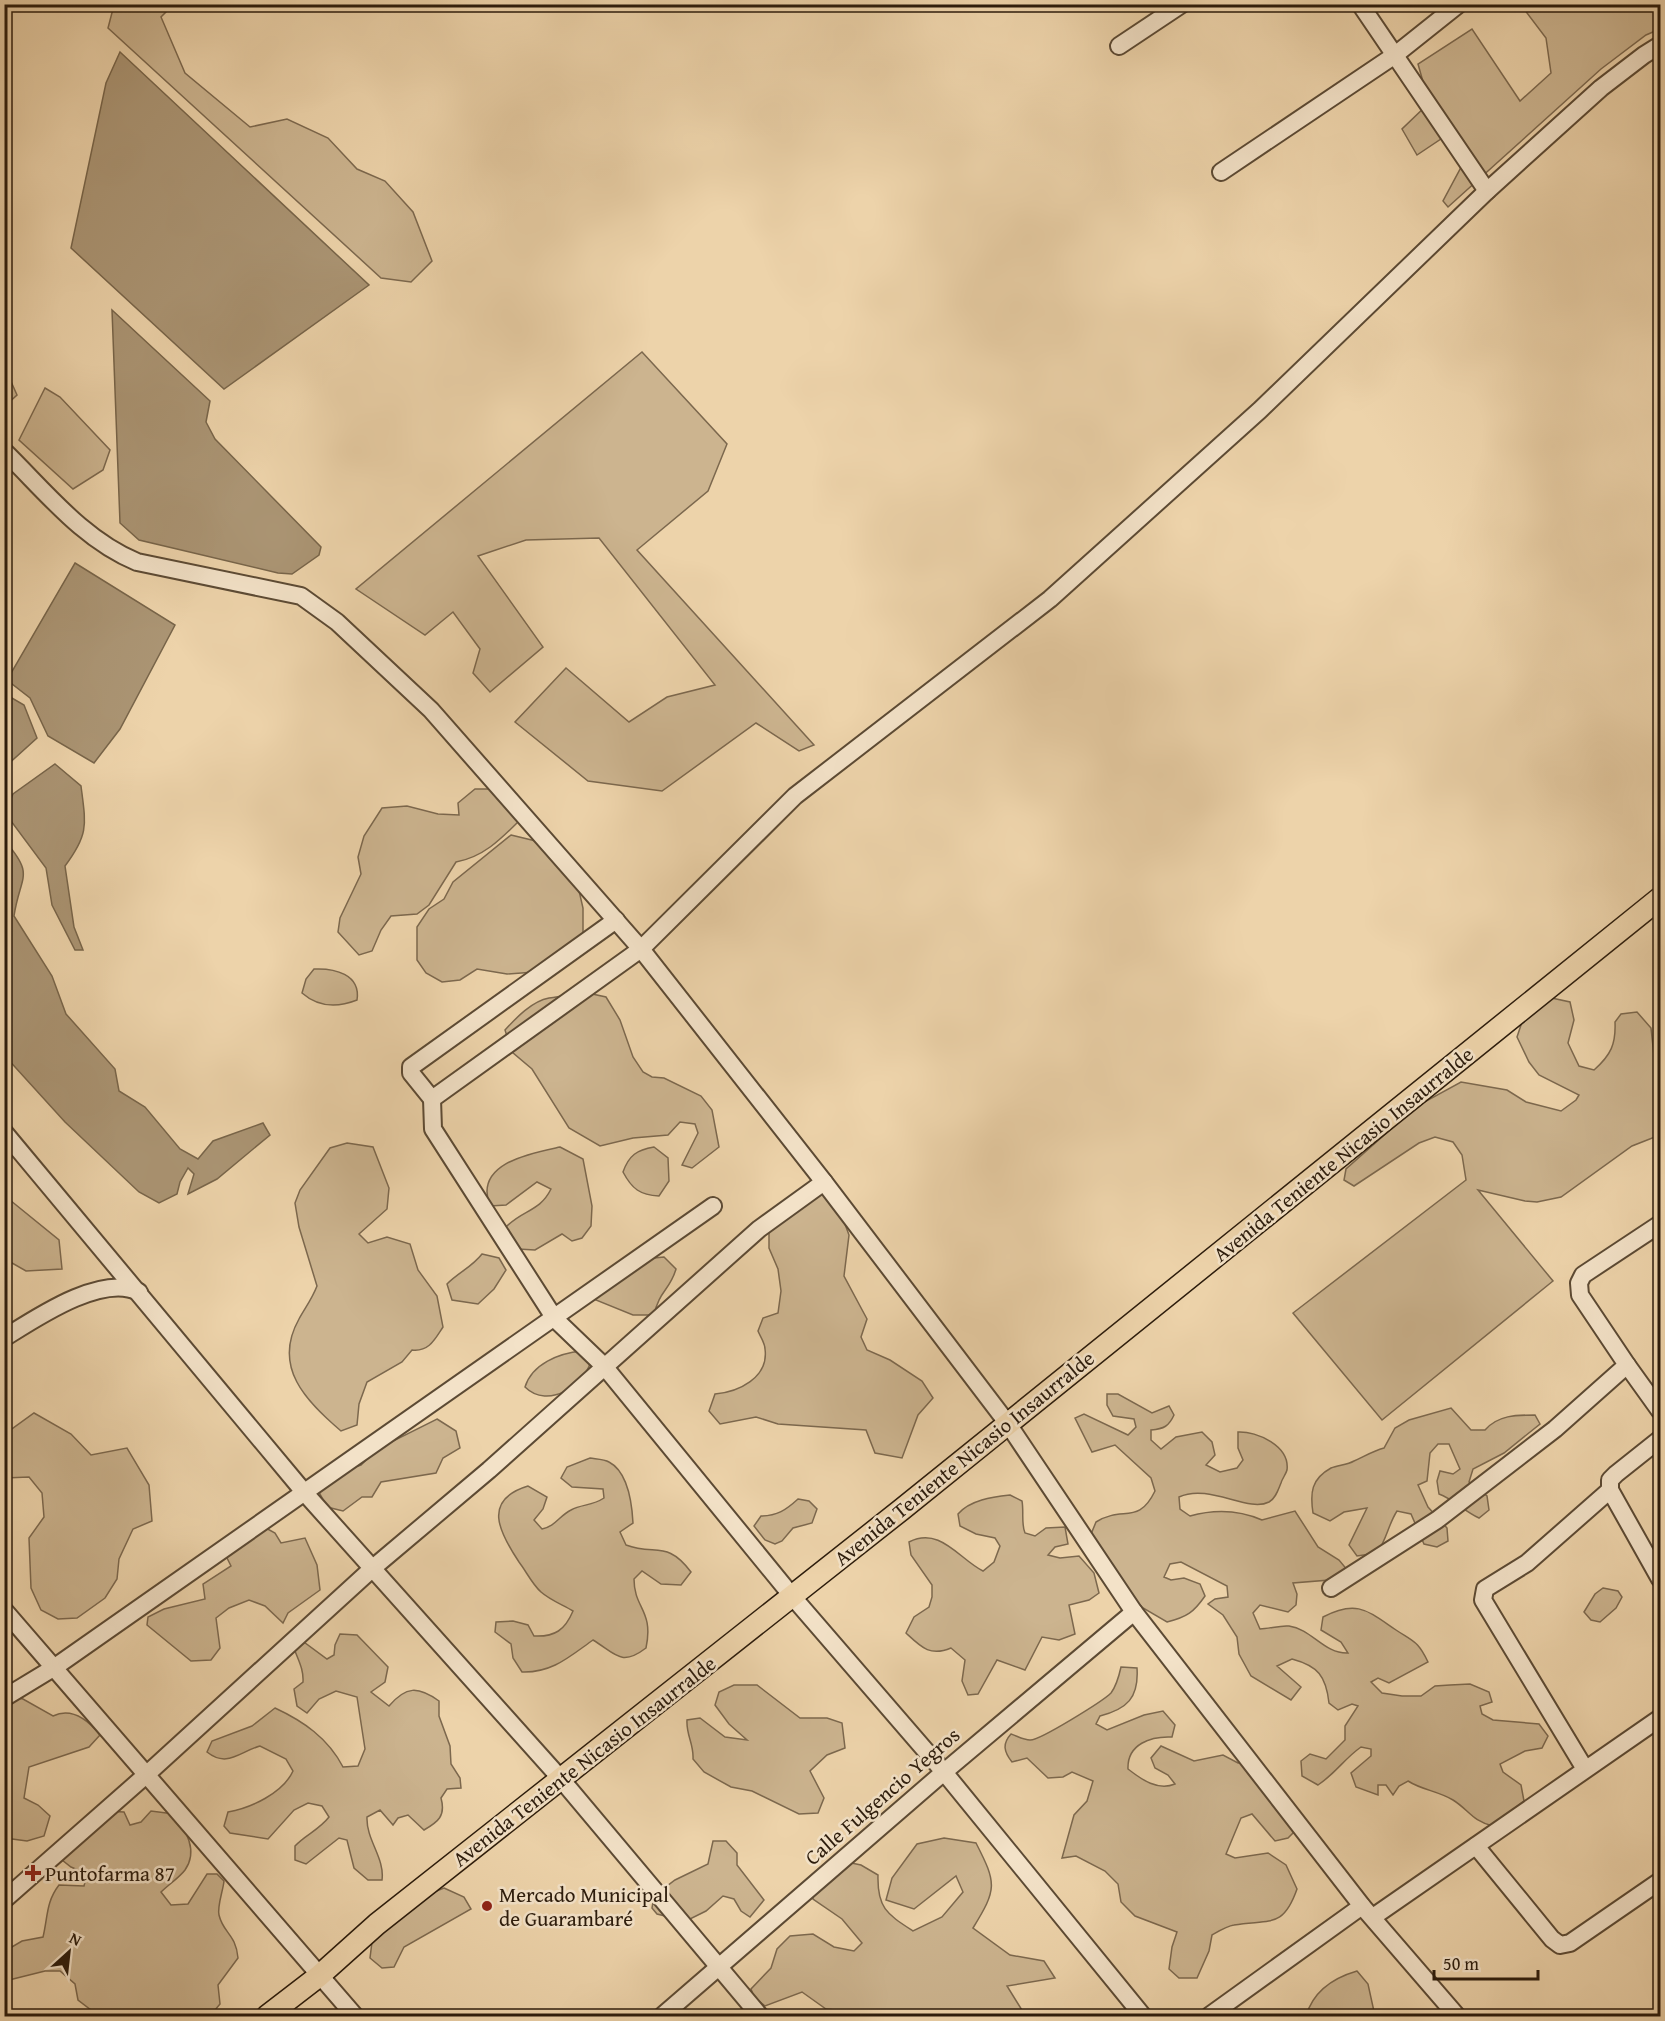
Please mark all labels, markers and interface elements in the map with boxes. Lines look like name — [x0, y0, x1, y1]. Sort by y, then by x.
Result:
street label: Avenida Teniente Nicasio Insaurralde — [1206, 1039, 1480, 1269]
street label: Avenida Teniente Nicasio Insaurralde — [827, 1343, 1101, 1573]
street label: Avenida Teniente Nicasio Insaurralde — [446, 1648, 723, 1874]
street label: Calle Fulgencio Yegros — [798, 1720, 966, 1872]
place label: Puntofarma 87 — [45, 1858, 175, 1889]
marker: Puntofarma 87 — [26, 1866, 40, 1880]
place label: Mercado Municipal de Guarambaré — [499, 1879, 669, 1934]
marker: Mercado Municipal de Guarambaré — [480, 1899, 494, 1913]
north arrow — [39, 1922, 99, 1982]
text: N — [66, 1926, 86, 1952]
scale bar — [1434, 1943, 1538, 1981]
text: 50 m — [1443, 1950, 1479, 1977]

